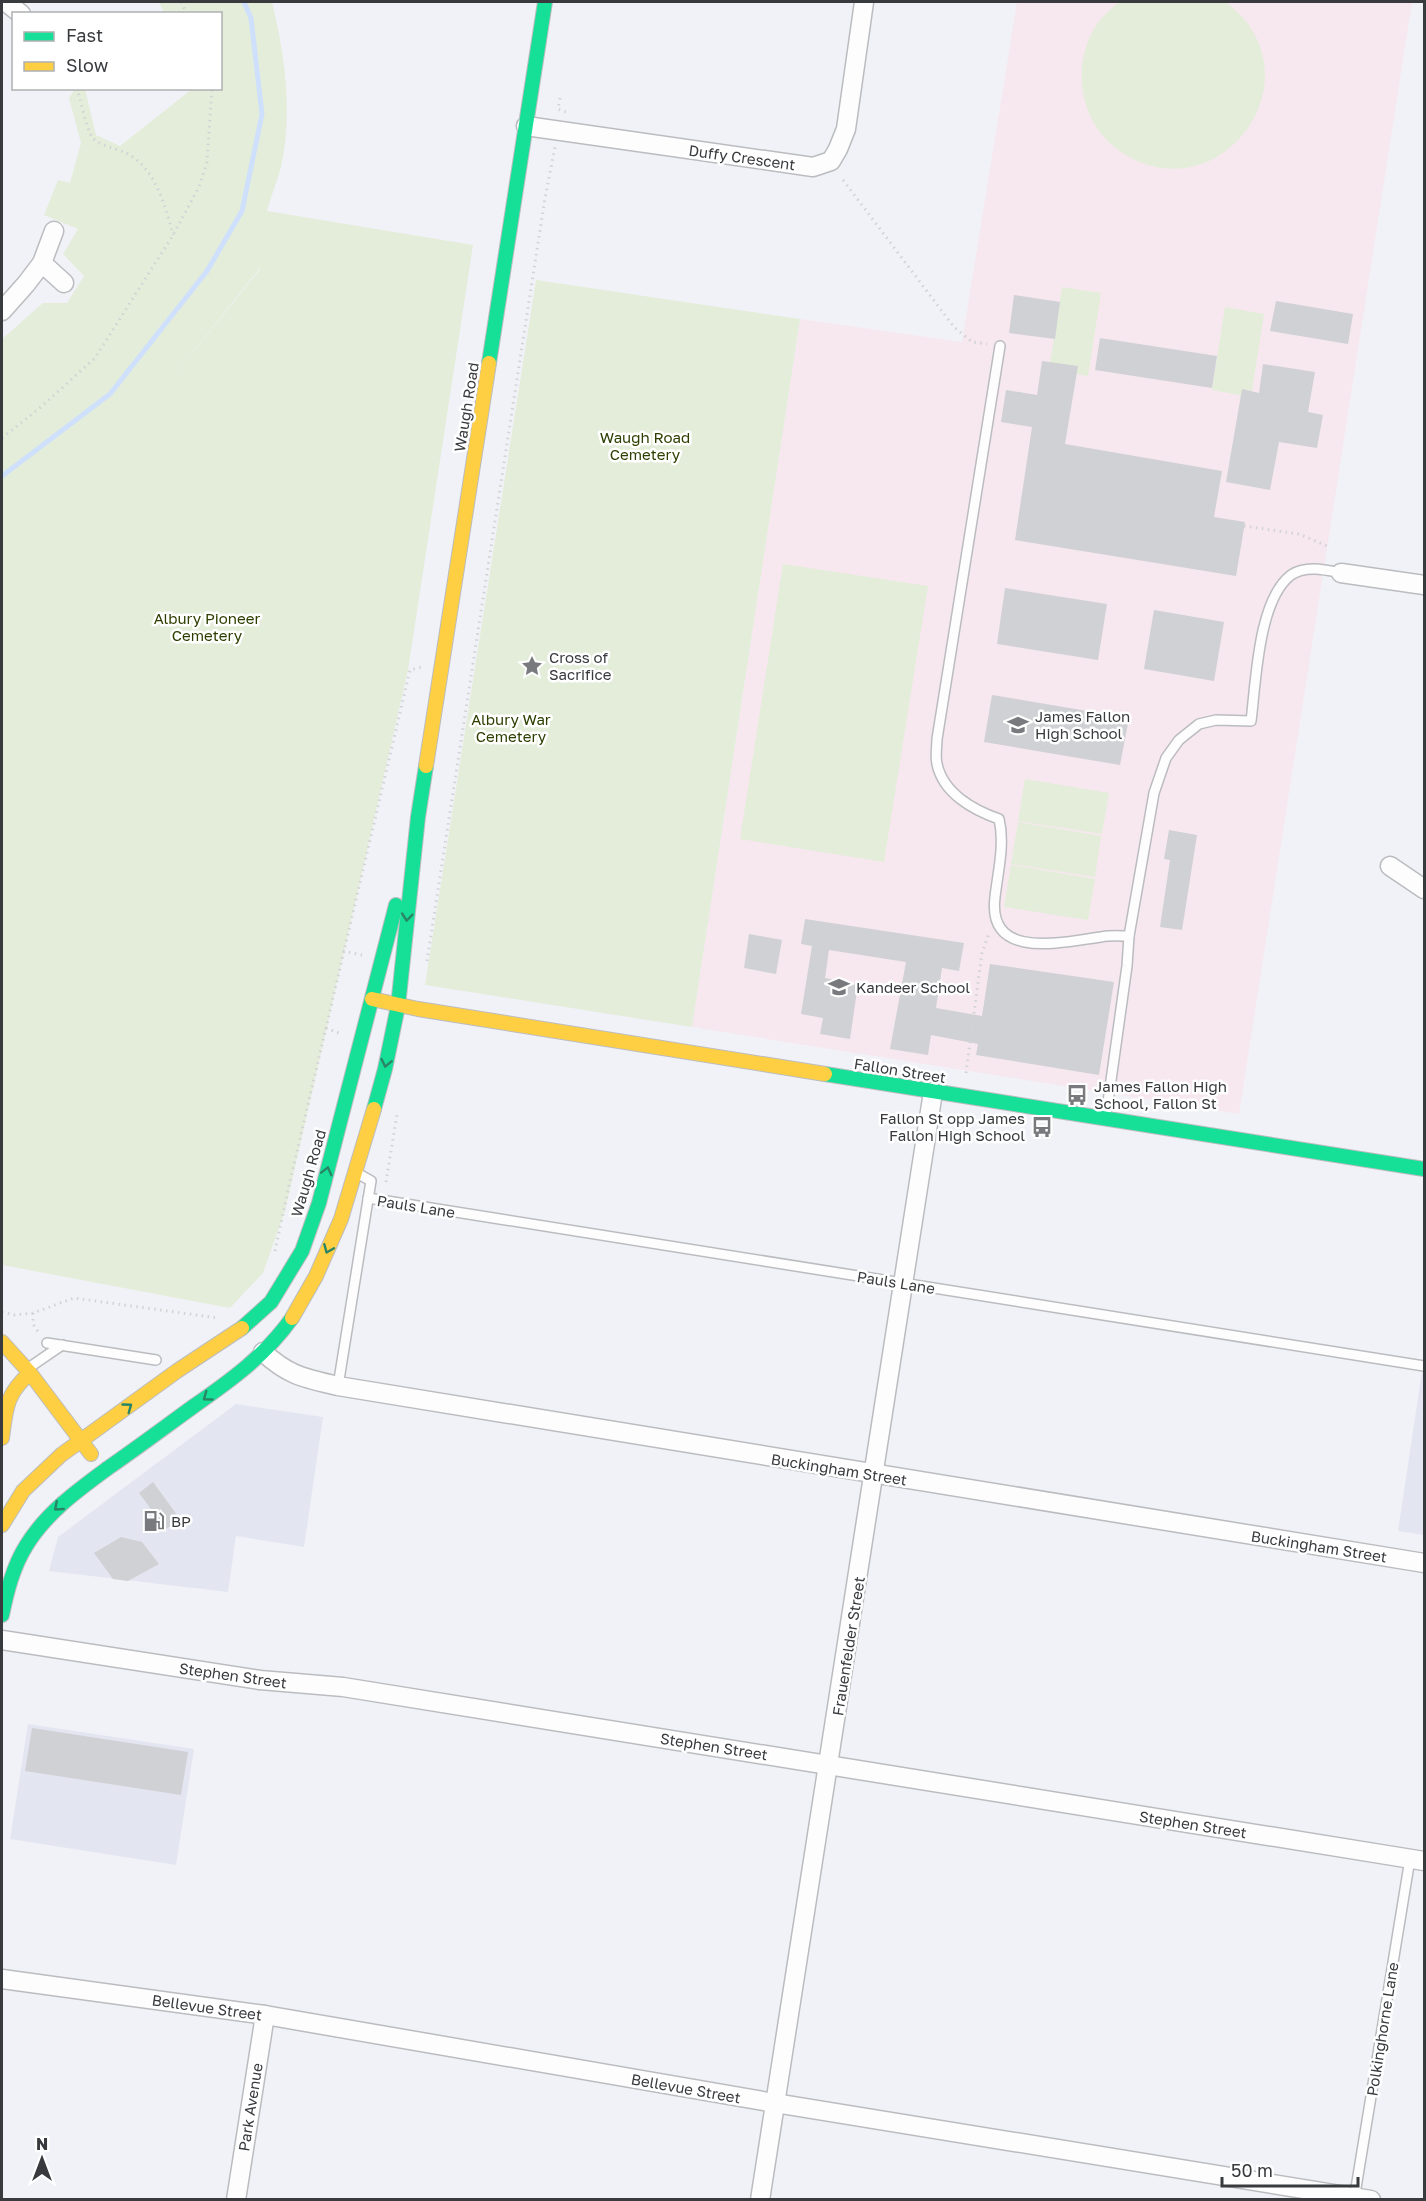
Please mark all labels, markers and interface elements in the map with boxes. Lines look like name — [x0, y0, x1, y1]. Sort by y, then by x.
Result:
legend — [12, 12, 222, 90]
text: Fast — [66, 24, 103, 46]
text: Slow — [66, 54, 109, 76]
street label: Duffy Crescent — [687, 141, 797, 173]
street label: Waugh Road — [450, 361, 482, 453]
park label: Waugh Road Cemetery — [600, 428, 690, 463]
park label: Albury Pioneer Cemetery — [154, 609, 260, 644]
place label: Cross of Sacrifice — [549, 648, 612, 683]
place icon: Cross of Sacrifice — [520, 654, 544, 678]
place label: James Fallon High School — [1035, 707, 1130, 742]
park label: Albury War Cemetery — [471, 710, 551, 745]
school or university icon: James Fallon High School — [1006, 713, 1030, 737]
one-way arrow — [402, 913, 414, 922]
school or university icon: Kandeer School — [827, 975, 851, 999]
place label: Kandeer School — [856, 978, 970, 996]
street label: Fallon Street — [853, 1054, 947, 1086]
one-way arrow — [381, 1058, 394, 1068]
place label: James Fallon High School, Fallon St — [1094, 1077, 1227, 1112]
bus stop icon: James Fallon High School, Fallon St — [1065, 1083, 1089, 1107]
place label: Fallon St opp James Fallon High School — [879, 1109, 1025, 1144]
bus stop icon: Fallon St opp James Fallon High School — [1030, 1115, 1054, 1139]
street label: Waugh Road — [287, 1127, 329, 1219]
one-way arrow — [320, 1166, 333, 1176]
street label: Pauls Lane — [376, 1191, 457, 1221]
one-way arrow — [323, 1242, 335, 1253]
street label: Pauls Lane — [856, 1267, 937, 1297]
one-way arrow — [202, 1389, 213, 1400]
one-way arrow — [121, 1403, 132, 1414]
street label: Buckingham Street — [770, 1449, 908, 1489]
one-way arrow — [54, 1500, 65, 1511]
fuel station icon: BP — [142, 1509, 166, 1533]
place label: BP — [171, 1512, 191, 1530]
street label: Buckingham Street — [1250, 1526, 1388, 1566]
street label: Frauenfelder Street — [828, 1575, 868, 1717]
street label: Stephen Street — [178, 1659, 288, 1691]
street label: Stephen Street — [659, 1729, 769, 1763]
street label: Stephen Street — [1138, 1807, 1248, 1841]
street label: Polkinghorne Lane — [1363, 1960, 1402, 2097]
street label: Bellevue Street — [151, 1990, 263, 2024]
street label: Park Avenue — [234, 2061, 266, 2152]
street label: Bellevue Street — [630, 2070, 742, 2106]
north arrow — [12, 2129, 72, 2189]
text: N — [36, 2134, 48, 2154]
scale bar — [1222, 2150, 1358, 2188]
text: 50 m — [1231, 2159, 1273, 2181]

